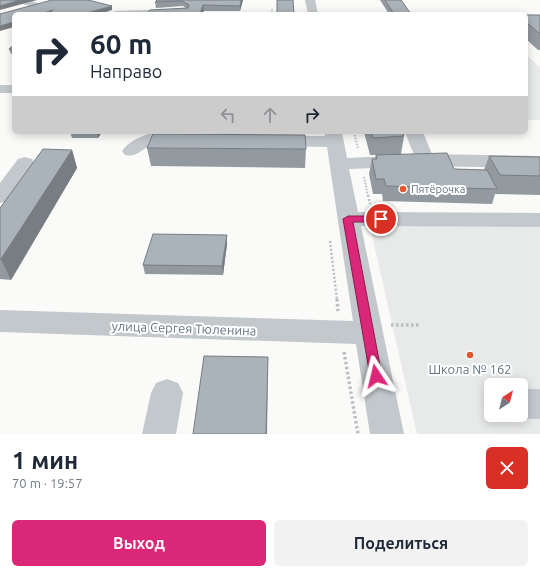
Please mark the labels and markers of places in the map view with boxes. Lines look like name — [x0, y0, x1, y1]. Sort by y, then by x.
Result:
place label: Пятёрочка — [411, 183, 465, 195]
marker: Пятёрочка — [398, 184, 408, 194]
pin — [364, 202, 398, 236]
marker: Школа № 162 — [465, 350, 475, 360]
place label: Школа № 162 — [428, 362, 512, 376]

